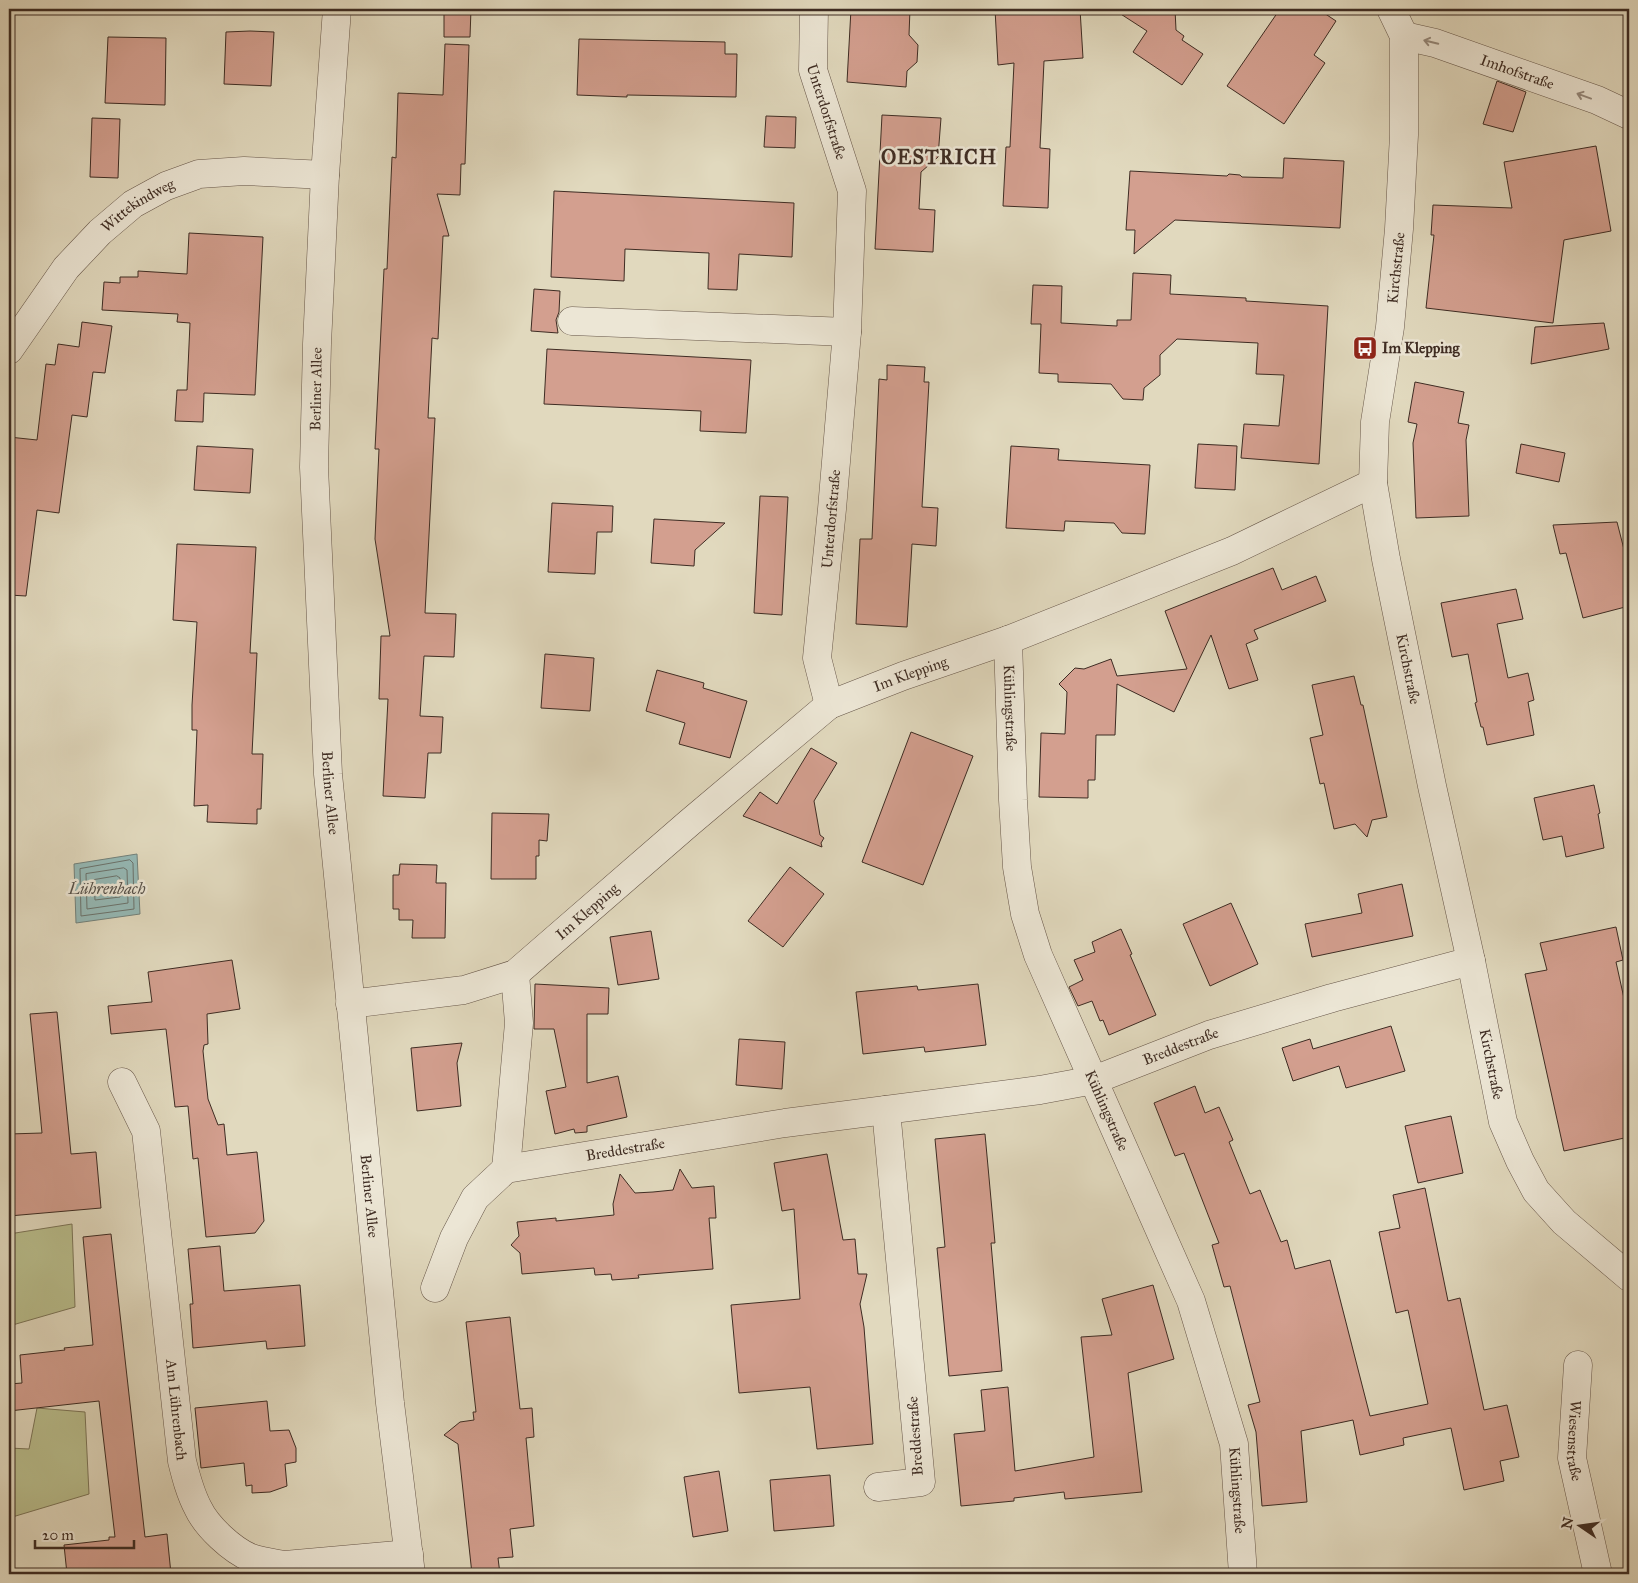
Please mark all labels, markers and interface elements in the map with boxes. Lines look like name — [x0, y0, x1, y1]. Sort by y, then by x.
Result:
one-way arrow — [1423, 37, 1439, 46]
street label: Imhofstraße — [1478, 51, 1556, 93]
street label: Unterdorfstraße — [803, 62, 850, 162]
one-way arrow — [1577, 91, 1593, 100]
district label: OESTRICH — [881, 145, 997, 169]
street label: Wittekindweg — [97, 174, 178, 236]
street label: Kirchstraße — [1383, 231, 1409, 305]
bus stop icon: Im Klepping — [1352, 335, 1378, 361]
place label: Im Klepping — [1382, 339, 1460, 358]
street label: Berliner Allee — [306, 347, 326, 431]
street label: Unterdorfstraße — [818, 469, 844, 569]
street label: Kirchstraße — [1392, 632, 1424, 706]
street label: Im Klepping — [871, 652, 951, 696]
street label: Kühlingstraße — [1000, 664, 1020, 752]
street label: Berliner Allee — [318, 751, 343, 836]
street label: Im Klepping — [552, 878, 623, 943]
water label: Lührenbach — [68, 879, 146, 898]
street label: Breddestraße — [1140, 1024, 1221, 1069]
street label: Kirchstraße — [1476, 1027, 1507, 1101]
street label: Kühlingstraße — [1081, 1067, 1133, 1154]
street label: Breddestraße — [584, 1134, 666, 1165]
street label: Berliner Allee — [357, 1153, 383, 1239]
street label: Am Lührenbach — [162, 1357, 191, 1462]
street label: Breddestraße — [903, 1396, 927, 1476]
street label: Wiesenstraße — [1563, 1400, 1586, 1483]
street label: Kühlingstraße — [1225, 1446, 1249, 1534]
north arrow — [1556, 1500, 1606, 1550]
text: N — [1558, 1515, 1577, 1531]
scale bar — [35, 1518, 134, 1550]
text: 20 m — [42, 1526, 74, 1544]

